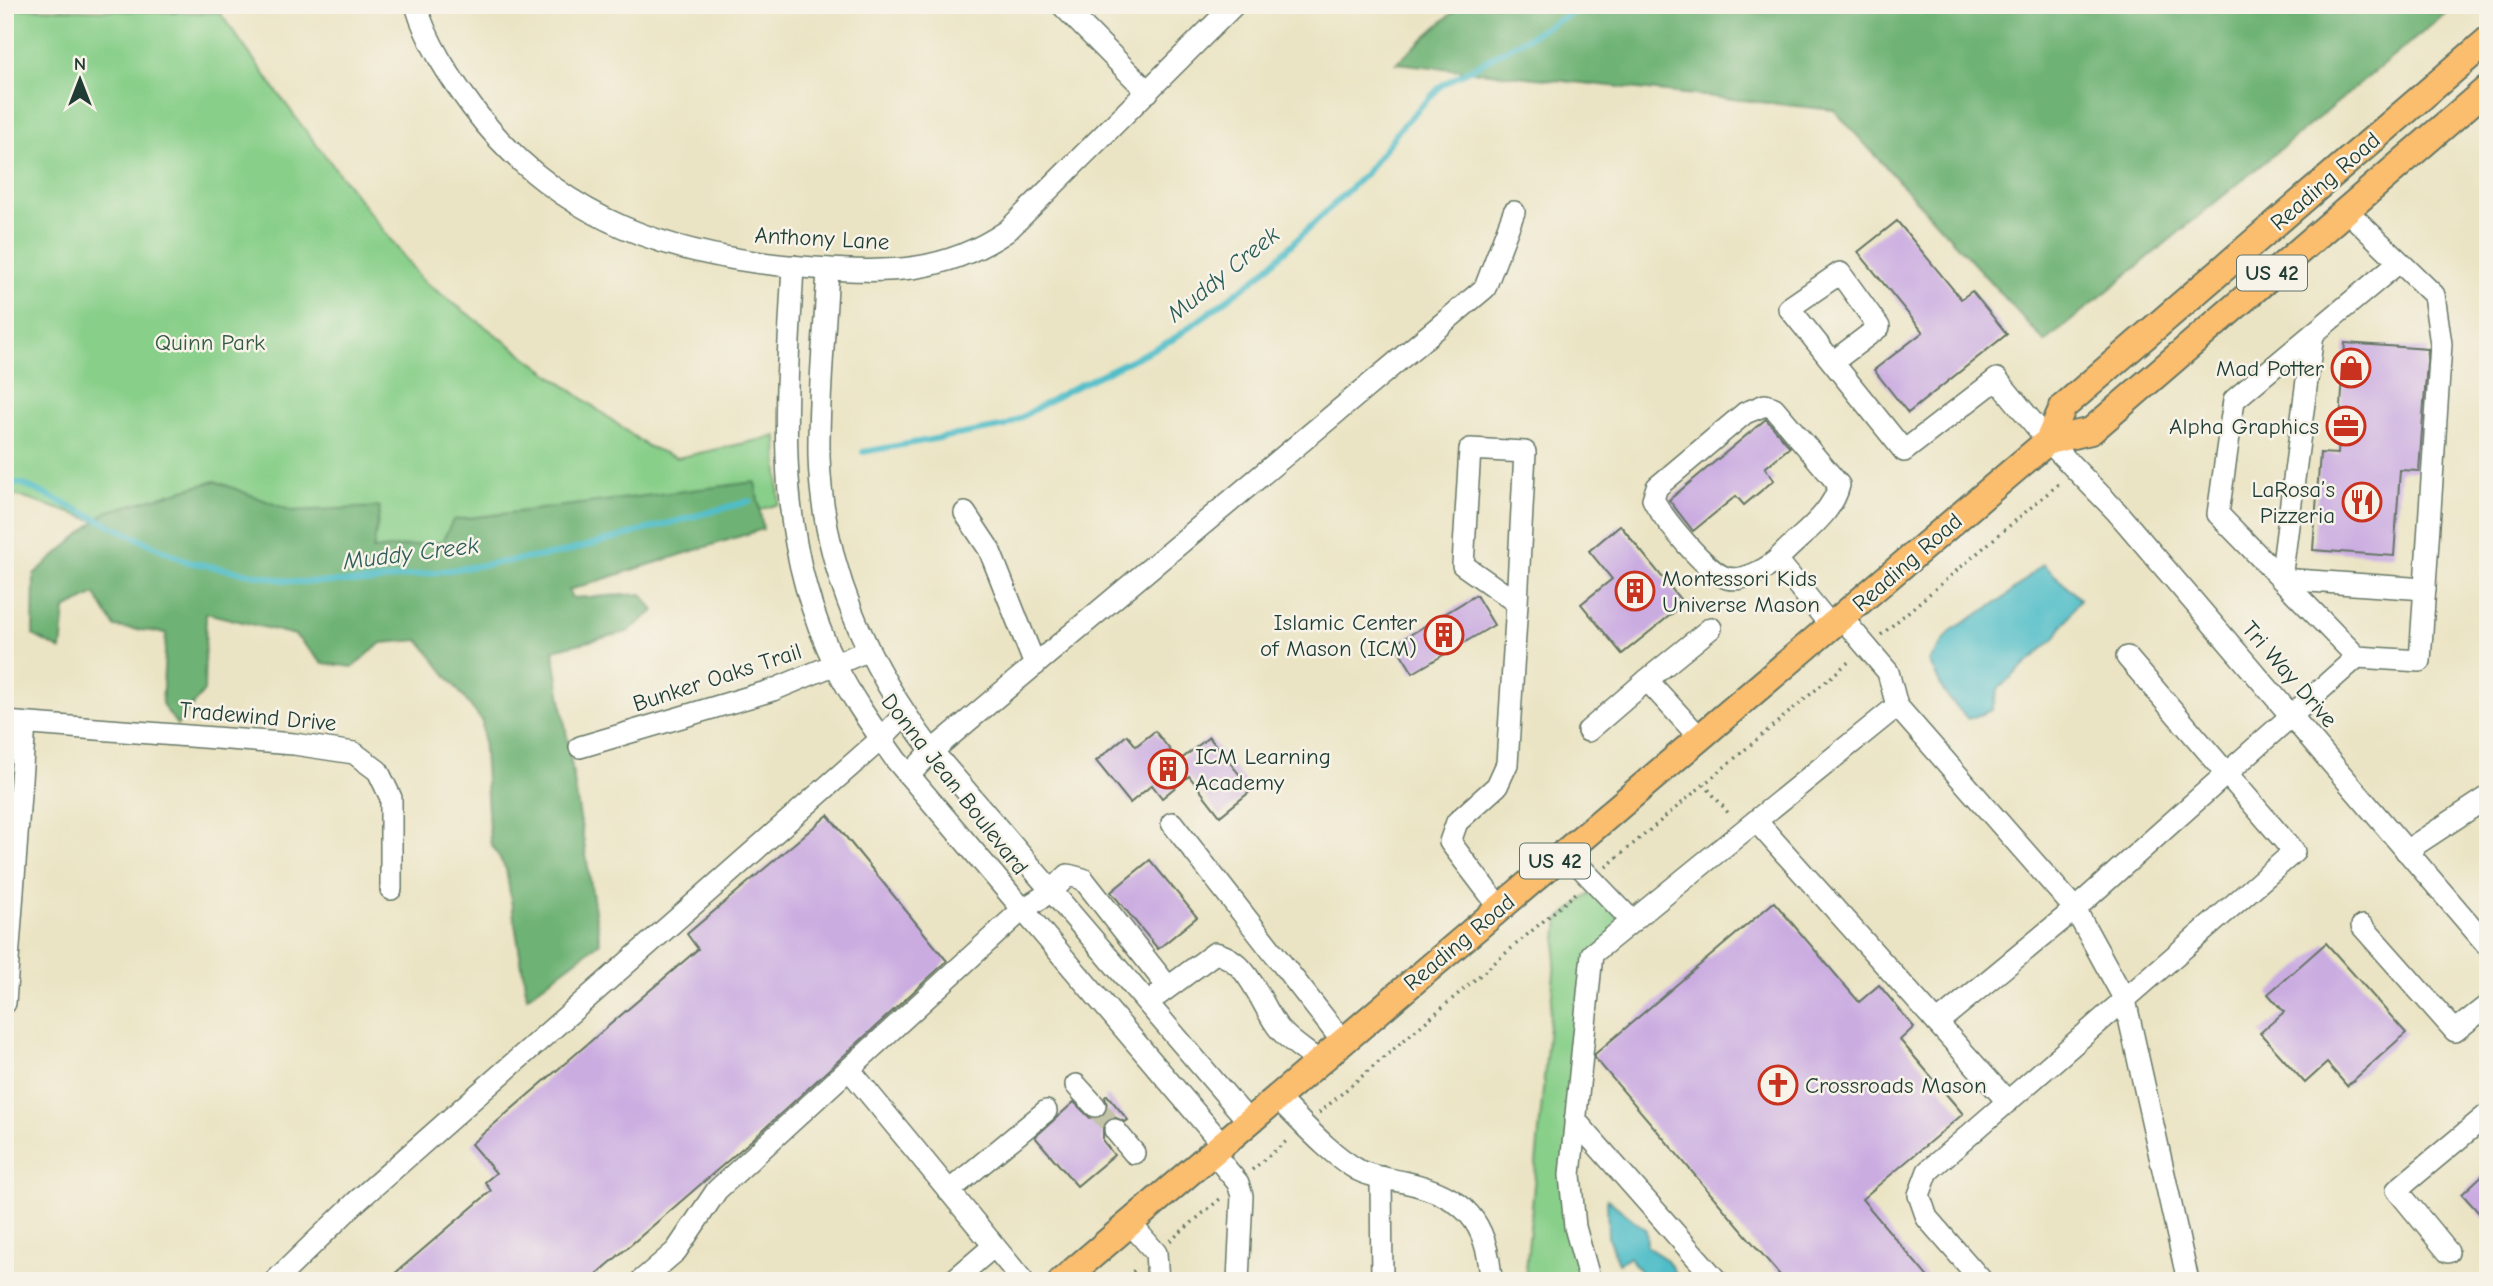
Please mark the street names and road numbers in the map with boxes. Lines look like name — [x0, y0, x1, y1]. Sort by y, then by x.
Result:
street label: Reading Road — [2265, 126, 2386, 236]
street label: Anthony Lane — [754, 221, 890, 256]
road number: US 42 — [2237, 256, 2307, 290]
street label: Reading Road — [1847, 507, 1968, 617]
street label: Tri Way Drive — [2236, 616, 2343, 733]
street label: Bunker Oaks Trail — [629, 638, 805, 717]
street label: Donna Jean Boulevard — [876, 688, 1034, 880]
street label: Tradewind Drive — [178, 696, 338, 737]
road number: US 42 — [1520, 844, 1590, 878]
street label: Reading Road — [1398, 888, 1520, 997]

